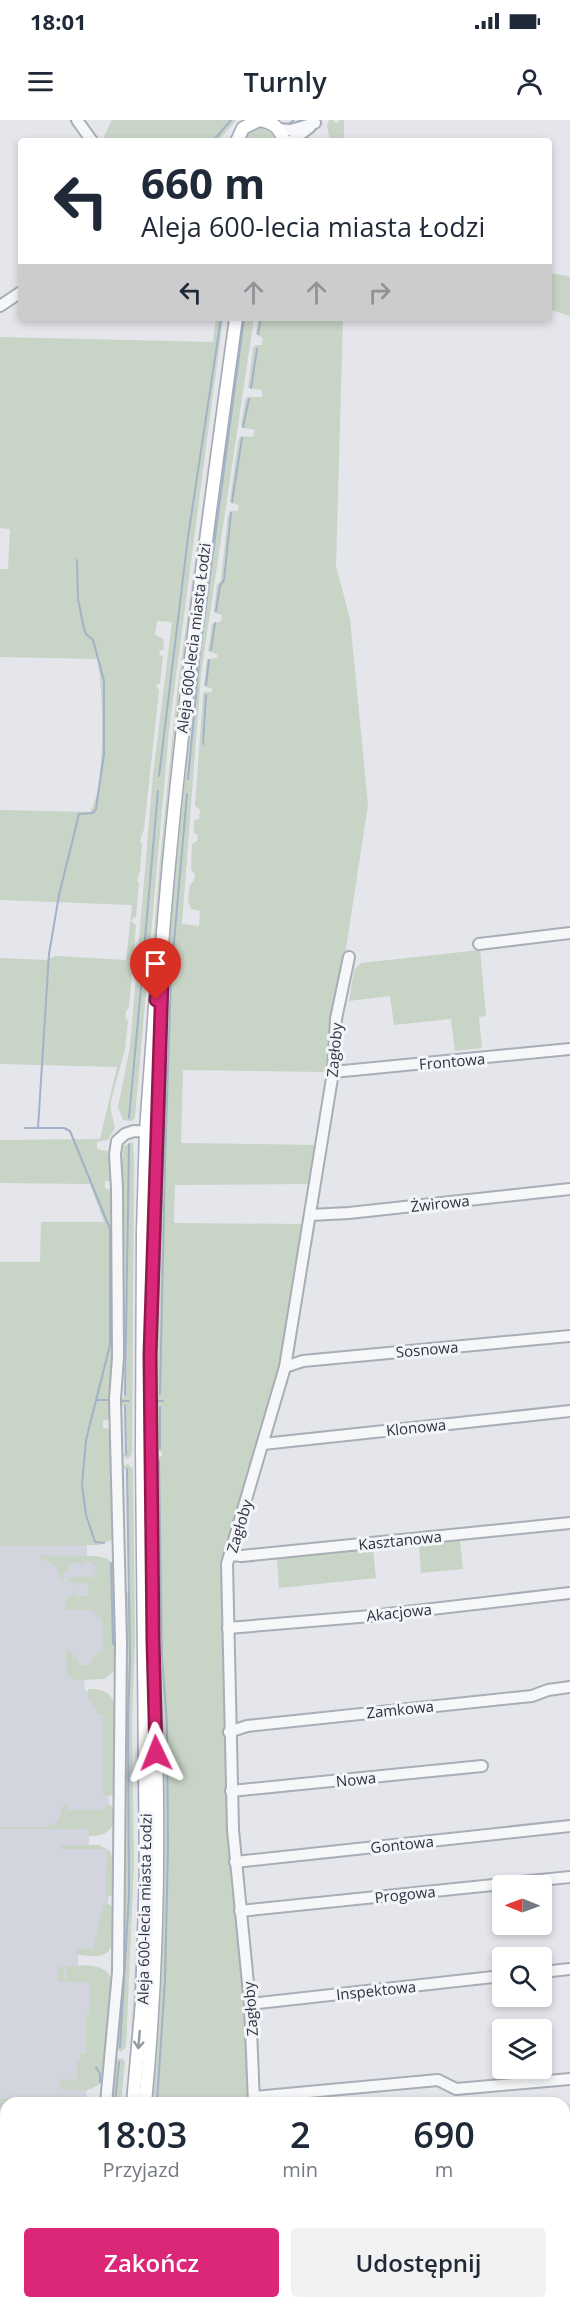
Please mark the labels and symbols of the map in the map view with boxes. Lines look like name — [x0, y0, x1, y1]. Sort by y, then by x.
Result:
street label: Aleja 600-lecia miasta Łodzi — [171, 542, 215, 734]
pin — [130, 938, 181, 1000]
street label: Zagłoby — [322, 1021, 346, 1078]
street label: Frontowa — [418, 1048, 486, 1074]
street label: Żwirowa — [410, 1190, 470, 1216]
street label: Sosnowa — [395, 1336, 459, 1362]
street label: Klonowa — [385, 1414, 447, 1440]
street label: Zagłoby — [221, 1497, 257, 1555]
street label: Kasztanowa — [357, 1526, 443, 1554]
street label: Akacjowa — [365, 1599, 433, 1625]
street label: Zamkowa — [365, 1696, 435, 1722]
position arrow — [124, 1721, 188, 1785]
street label: Nowa — [335, 1767, 377, 1791]
street label: Aleja 600-lecia miasta Łodzi — [132, 1813, 156, 2005]
street label: Gontowa — [369, 1831, 435, 1857]
north arrow — [492, 1875, 552, 1935]
street label: Progowa — [373, 1881, 437, 1907]
street label: Inspektowa — [335, 1976, 417, 2004]
street label: Zagłoby — [238, 1981, 262, 2037]
one-way arrow — [133, 2029, 144, 2049]

